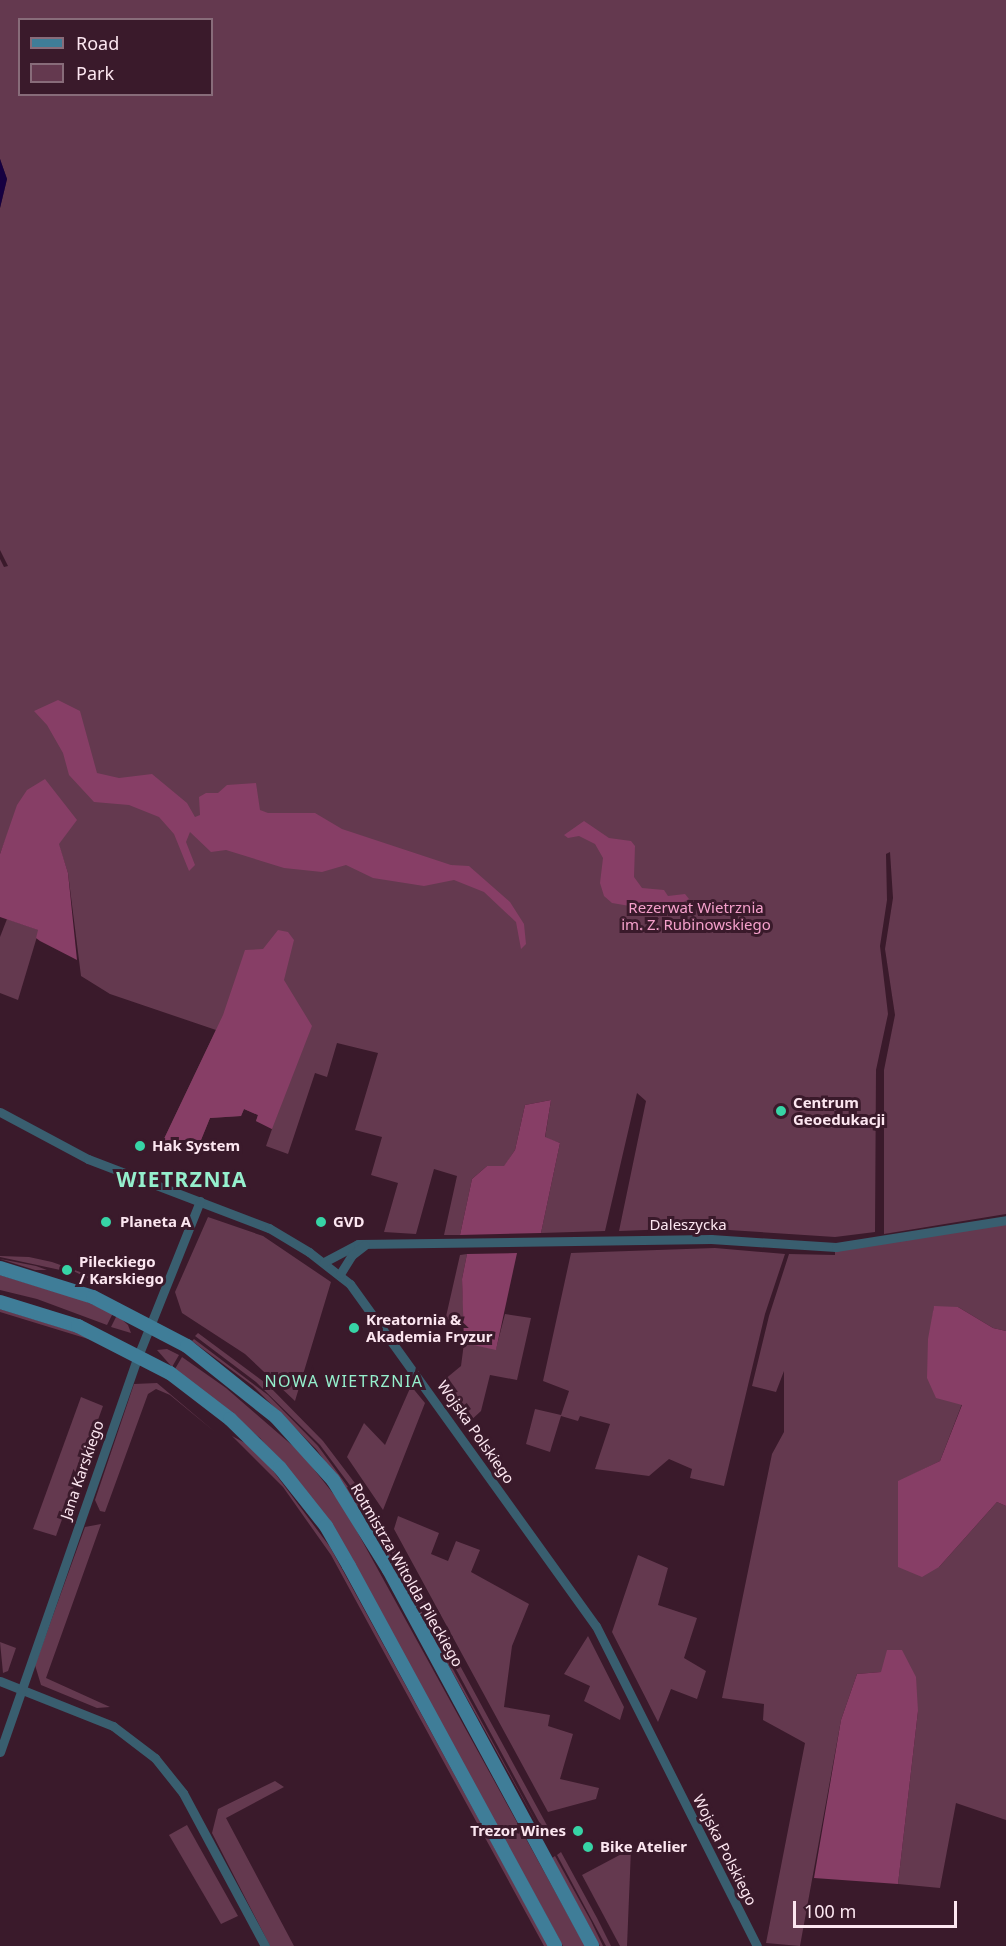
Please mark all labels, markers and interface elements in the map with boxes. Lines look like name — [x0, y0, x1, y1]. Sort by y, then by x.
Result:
legend — [18, 18, 213, 96]
text: Road — [76, 31, 119, 55]
text: Park — [76, 61, 114, 85]
park label: Rezerwat Wietrznia im. Z. Rubinowskiego — [621, 898, 771, 933]
place label: Centrum Geoedukacji — [793, 1093, 885, 1128]
marker: Centrum Geoedukacji — [774, 1104, 788, 1118]
place label: Hak System — [152, 1137, 240, 1155]
marker: Hak System — [133, 1139, 147, 1153]
district label: WIETRZNIA — [116, 1166, 248, 1192]
marker: Planeta A — [97, 1213, 115, 1231]
place label: Planeta A — [120, 1213, 191, 1231]
place label: GVD — [333, 1213, 365, 1231]
marker: GVD — [314, 1215, 328, 1229]
street label: Daleszycka — [649, 1216, 727, 1234]
place label: Pileckiego / Karskiego — [79, 1252, 164, 1287]
marker: Pileckiego / Karskiego — [60, 1263, 74, 1277]
place label: Kreatornia & Akademia Fryzur — [366, 1310, 492, 1345]
marker: Kreatornia & Akademia Fryzur — [347, 1321, 361, 1335]
district label: NOWA WIETRZNIA — [264, 1371, 424, 1391]
street label: Wojska Polskiego — [434, 1377, 518, 1487]
street label: Jana Karskiego — [57, 1418, 107, 1522]
street label: Rotmistrza Witolda Pileckiego — [347, 1480, 467, 1670]
street label: Wojska Polskiego — [689, 1792, 761, 1908]
place label: Trezor Wines — [470, 1822, 566, 1840]
marker: Trezor Wines — [571, 1824, 585, 1838]
place label: Bike Atelier — [600, 1838, 687, 1856]
marker: Bike Atelier — [581, 1840, 595, 1854]
scale bar — [796, 1889, 960, 1927]
text: 100 m — [804, 1899, 856, 1923]

